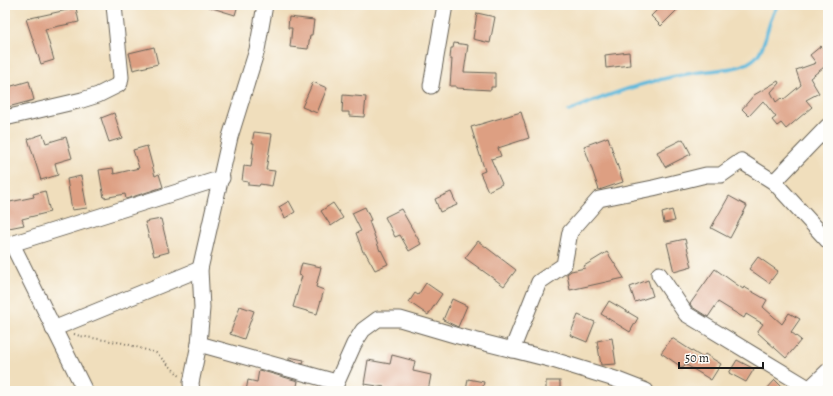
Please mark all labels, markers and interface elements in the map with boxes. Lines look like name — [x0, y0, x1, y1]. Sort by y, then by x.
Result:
scale bar — [679, 344, 763, 370]
text: 50 m — [685, 350, 709, 366]

